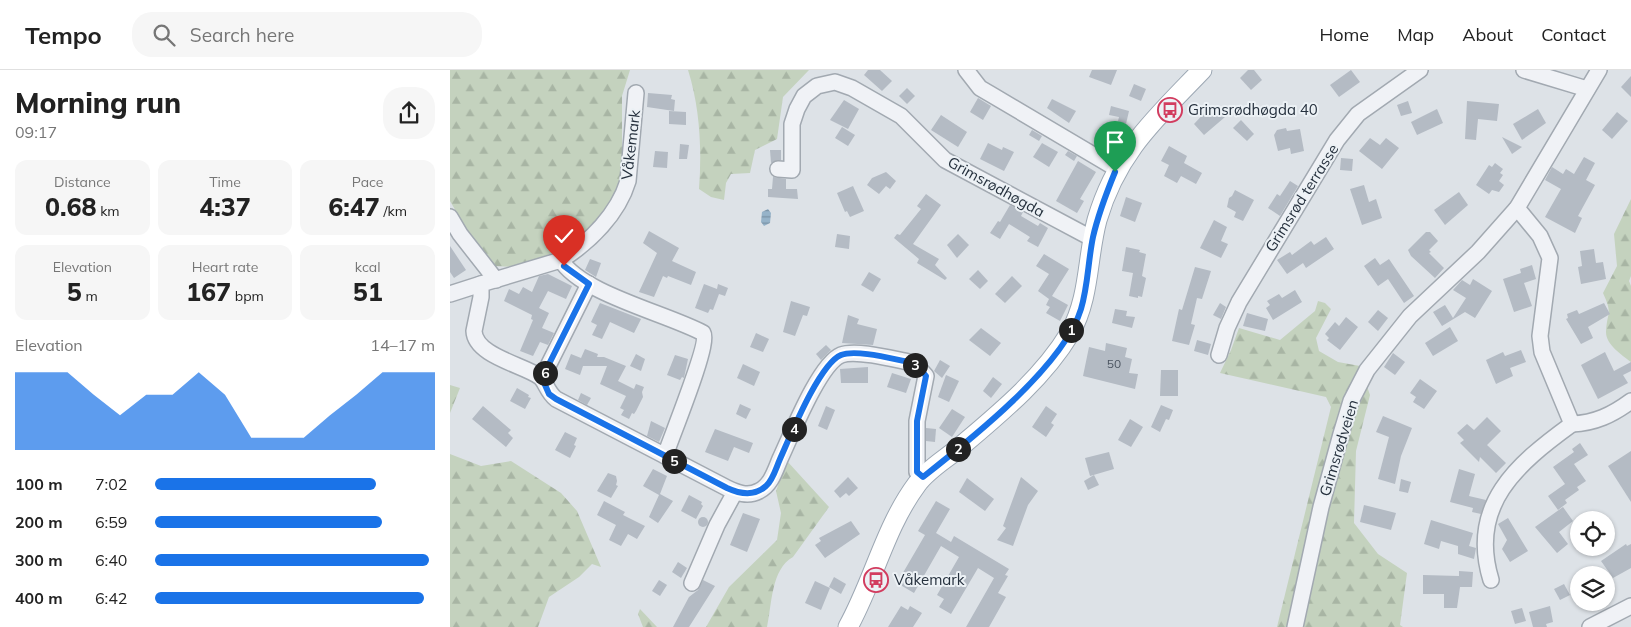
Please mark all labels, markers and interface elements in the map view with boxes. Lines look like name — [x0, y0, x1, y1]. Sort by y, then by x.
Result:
search box — [132, 12, 482, 57]
text: Tempo — [25, 20, 102, 50]
icon: search — [150, 21, 178, 49]
text: Search here — [190, 23, 294, 47]
text: Home — [1319, 23, 1369, 46]
text: Map — [1397, 23, 1434, 46]
text: About — [1462, 23, 1513, 46]
text: Contact — [1541, 23, 1606, 46]
text: Morning run — [15, 85, 181, 120]
button: share — [383, 87, 435, 139]
bus stop icon: Grimsrødhøgda 40 — [1157, 97, 1183, 123]
place label: Grimsrødhøgda 40 — [1188, 100, 1318, 119]
street label: Våkemark — [617, 109, 644, 181]
pin — [1094, 121, 1136, 172]
text: 09:17 — [15, 122, 57, 142]
icon: arrive — [1101, 128, 1129, 156]
street label: Grimsrød terrasse — [1261, 140, 1342, 255]
street label: Grimsrødhøgda — [944, 152, 1048, 221]
text: Distance — [54, 173, 111, 191]
text: Time — [209, 173, 241, 191]
text: Pace — [352, 173, 383, 191]
text: 0.68 — [45, 191, 97, 222]
text: 4:37 — [199, 191, 251, 222]
text: 6:47 — [328, 191, 380, 222]
text: km — [97, 202, 120, 220]
text: /km — [380, 202, 407, 220]
pin — [543, 215, 585, 266]
icon: check — [550, 222, 578, 250]
text: Elevation — [53, 258, 112, 276]
text: Heart rate — [192, 258, 258, 276]
text: kcal — [355, 258, 380, 276]
text: 5 — [67, 276, 82, 307]
text: 167 — [186, 276, 231, 307]
text: 51 — [353, 276, 383, 307]
text: m — [82, 287, 98, 305]
text: bpm — [231, 287, 264, 305]
pin: 1 — [1058, 318, 1084, 342]
text: 1 — [1067, 321, 1076, 339]
text: Elevation — [15, 335, 83, 355]
text: 14–17 m — [370, 335, 435, 355]
pin: 3 — [902, 352, 928, 378]
text: 3 — [911, 356, 920, 374]
house number: 50 — [1107, 356, 1121, 371]
pin: 6 — [532, 360, 558, 386]
text: 6 — [541, 364, 550, 382]
street label: Grimsrødveien — [1315, 397, 1362, 498]
pin: 4 — [782, 416, 806, 442]
text: 4 — [790, 420, 799, 438]
pin: 2 — [946, 436, 970, 462]
text: 2 — [954, 440, 963, 458]
pin: 5 — [662, 448, 686, 474]
text: 5 — [670, 452, 679, 470]
text: 100 m — [15, 474, 63, 494]
text: 7:02 — [95, 474, 127, 494]
map controls — [1570, 511, 1615, 611]
button: locate — [1570, 511, 1615, 556]
text: 200 m — [15, 512, 63, 532]
text: 6:59 — [95, 512, 127, 532]
text: 300 m — [15, 550, 63, 570]
text: 6:40 — [95, 550, 127, 570]
button: layers — [1570, 566, 1615, 611]
bus stop icon: Våkemark — [863, 567, 889, 593]
place label: Våkemark — [894, 570, 965, 589]
text: 400 m — [15, 588, 63, 608]
text: 6:42 — [95, 588, 127, 608]

